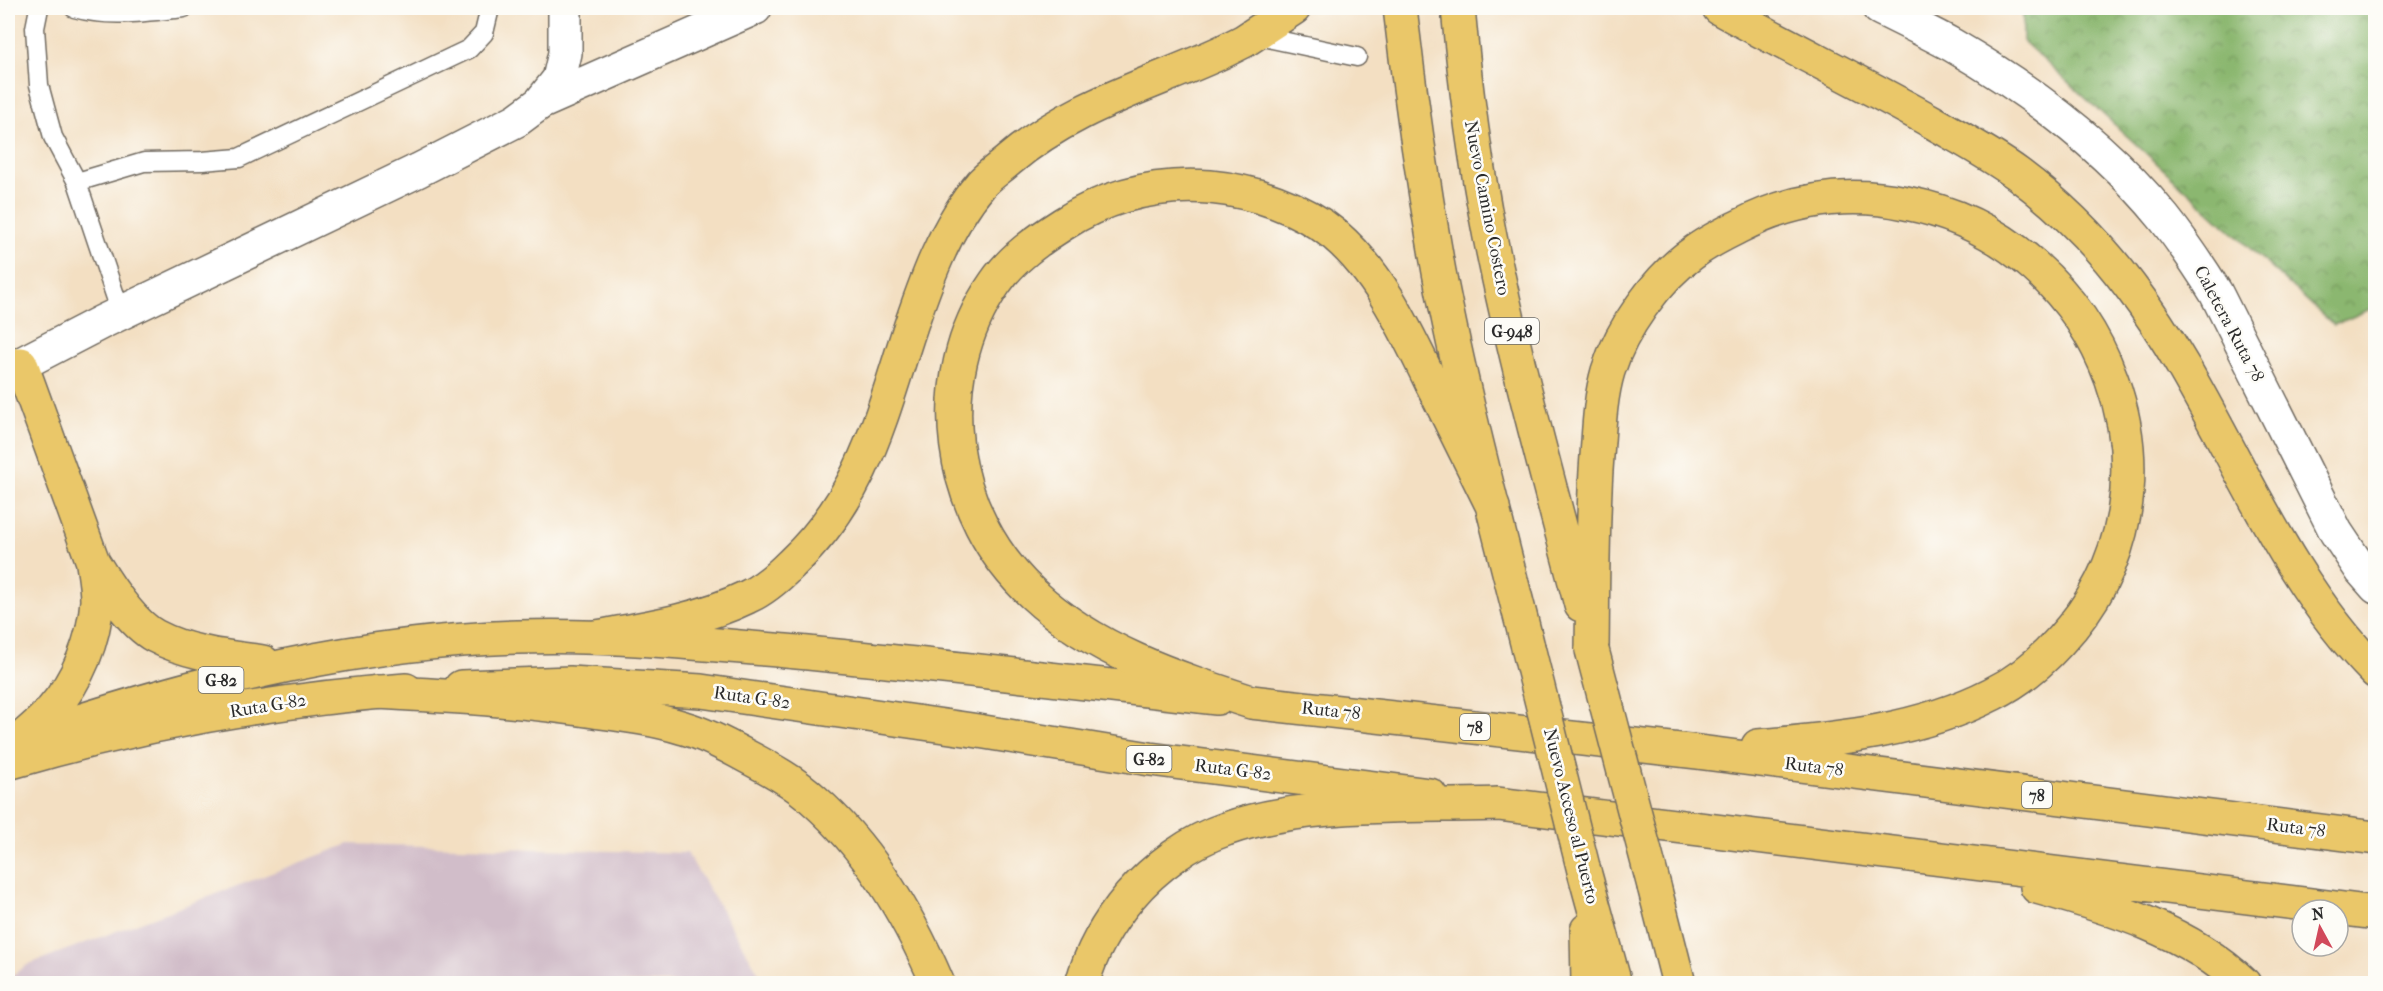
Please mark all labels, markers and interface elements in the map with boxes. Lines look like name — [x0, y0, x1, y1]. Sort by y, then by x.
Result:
street label: Nuevo Camino Costero — [1460, 119, 1514, 297]
street label: Caletera Ruta 78 — [2190, 262, 2268, 386]
road number: G-948 — [1485, 318, 1539, 344]
road number: G-82 — [198, 667, 244, 693]
street label: Ruta G-82 — [712, 682, 792, 714]
street label: Ruta G-82 — [228, 690, 308, 722]
street label: Ruta 78 — [1300, 697, 1362, 725]
road number: 78 — [1460, 714, 1490, 740]
street label: Nuevo Acceso al Puerto — [1539, 726, 1603, 906]
road number: G-82 — [1126, 746, 1172, 772]
street label: Ruta 78 — [1783, 753, 1845, 781]
street label: Ruta G-82 — [1193, 755, 1273, 785]
road number: 78 — [2022, 782, 2052, 808]
street label: Ruta 78 — [2265, 814, 2327, 842]
north arrow — [2290, 898, 2350, 958]
text: N — [2311, 903, 2326, 924]

